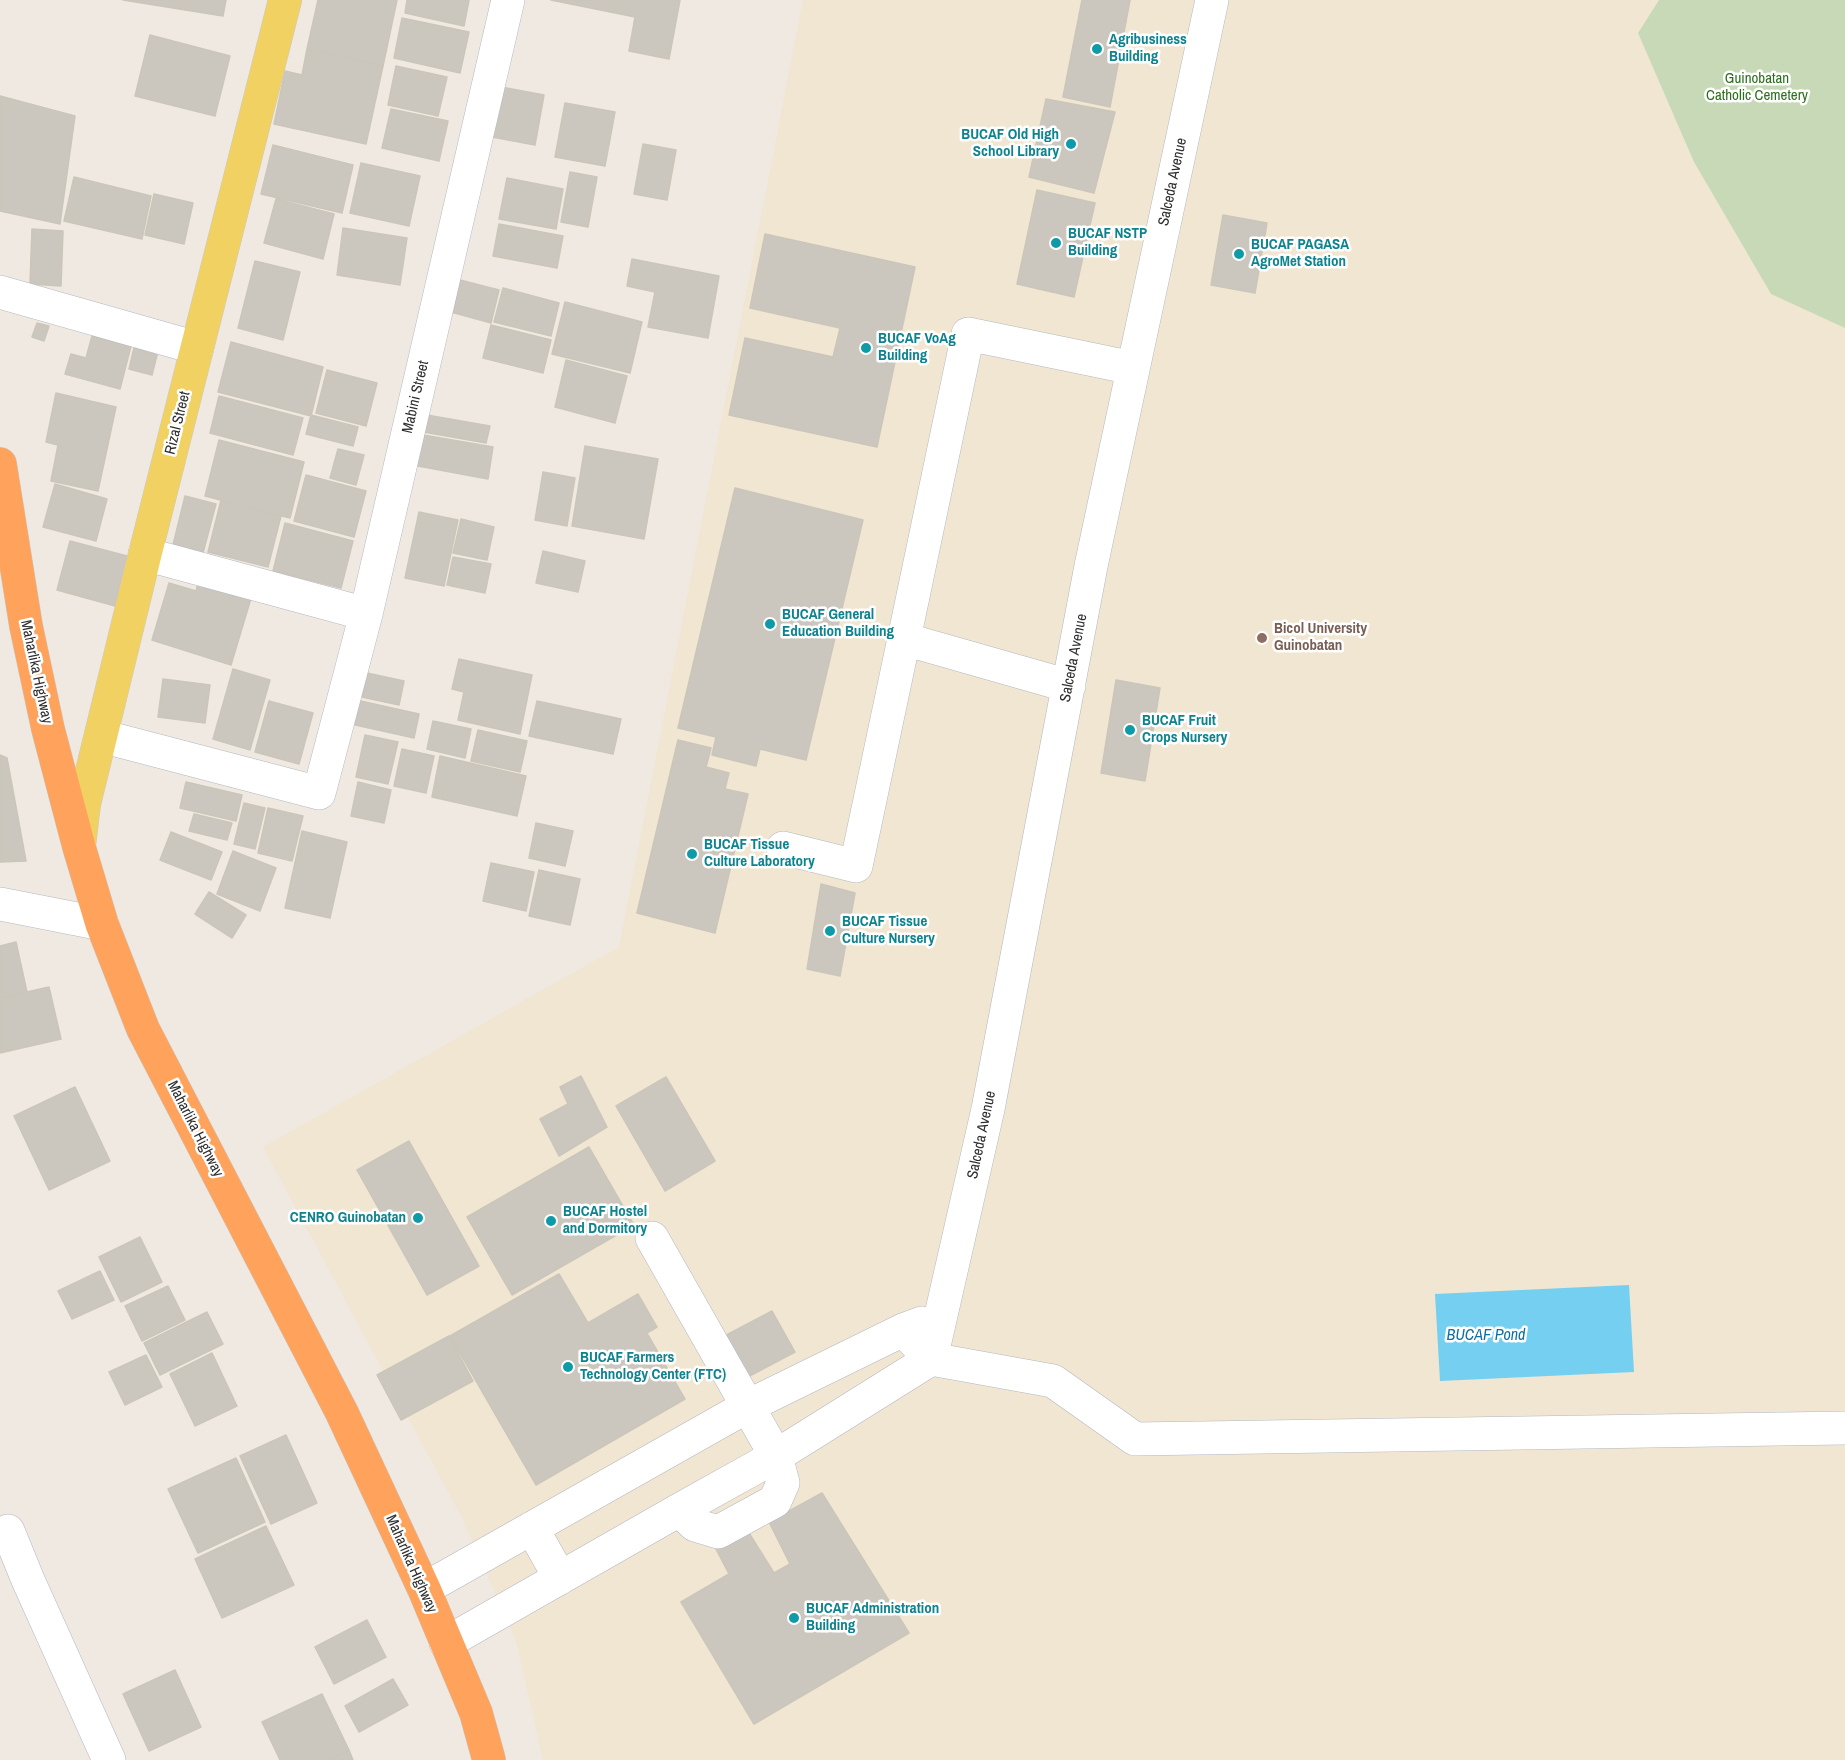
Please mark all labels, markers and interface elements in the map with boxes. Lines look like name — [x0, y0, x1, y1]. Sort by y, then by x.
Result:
place label: Agribusiness Building — [1109, 31, 1187, 66]
marker: Agribusiness Building — [1090, 42, 1104, 56]
park label: Guinobatan Catholic Cemetery — [1706, 70, 1808, 105]
place label: BUCAF Old High School Library — [961, 126, 1059, 161]
street label: Salceda Avenue — [1155, 136, 1191, 228]
marker: BUCAF Old High School Library — [1064, 137, 1078, 151]
place label: BUCAF NSTP Building — [1068, 225, 1147, 260]
marker: BUCAF NSTP Building — [1049, 236, 1063, 250]
place label: BUCAF PAGASA AgroMet Station — [1251, 236, 1349, 271]
marker: BUCAF PAGASA AgroMet Station — [1232, 247, 1246, 261]
place label: BUCAF VoAg Building — [878, 330, 956, 365]
marker: BUCAF VoAg Building — [859, 341, 873, 355]
street label: Mabini Street — [399, 359, 433, 435]
street label: Rizal Street — [161, 390, 195, 456]
place label: BUCAF General Education Building — [782, 606, 894, 641]
street label: Salceda Avenue — [1057, 612, 1091, 704]
marker: BUCAF General Education Building — [763, 617, 777, 631]
street label: Maharlika Highway — [16, 619, 56, 725]
place label: Bicol University Guinobatan — [1274, 620, 1367, 655]
marker: Bicol University Guinobatan — [1255, 631, 1269, 645]
place label: BUCAF Fruit Crops Nursery — [1142, 712, 1227, 747]
marker: BUCAF Fruit Crops Nursery — [1123, 723, 1137, 737]
place label: BUCAF Tissue Culture Laboratory — [704, 836, 815, 871]
marker: BUCAF Tissue Culture Laboratory — [685, 847, 699, 861]
place label: BUCAF Tissue Culture Nursery — [842, 913, 935, 948]
marker: BUCAF Tissue Culture Nursery — [823, 924, 837, 938]
street label: Maharlika Highway — [163, 1078, 227, 1180]
street label: Salceda Avenue — [964, 1089, 1000, 1181]
place label: BUCAF Hostel and Dormitory — [563, 1203, 647, 1238]
place label: CENRO Guinobatan — [290, 1209, 406, 1227]
marker: CENRO Guinobatan — [411, 1211, 425, 1225]
marker: BUCAF Hostel and Dormitory — [544, 1214, 558, 1228]
water label: BUCAF Pond — [1447, 1326, 1525, 1346]
place label: BUCAF Farmers Technology Center (FTC) — [580, 1349, 726, 1384]
marker: BUCAF Farmers Technology Center (FTC) — [561, 1360, 575, 1374]
street label: Maharlika Highway — [381, 1512, 441, 1616]
place label: BUCAF Administration Building — [806, 1600, 939, 1635]
marker: BUCAF Administration Building — [787, 1611, 801, 1625]

